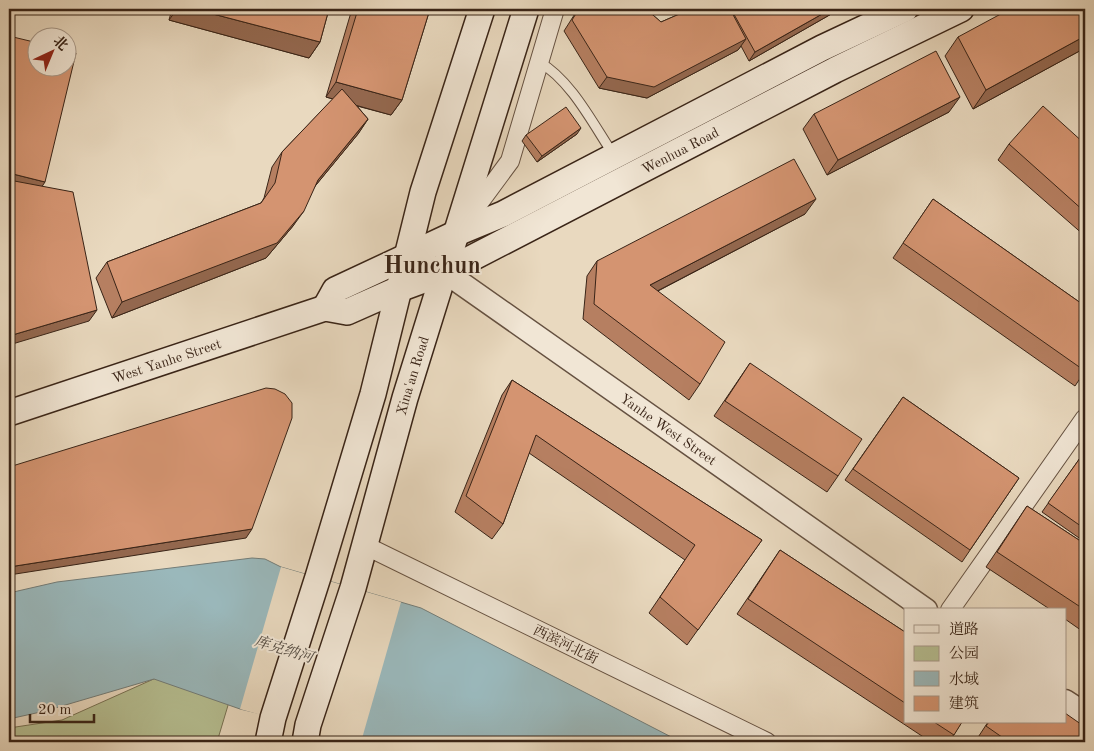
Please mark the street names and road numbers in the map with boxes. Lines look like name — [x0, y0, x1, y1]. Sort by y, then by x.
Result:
street label: Wenhua Road — [640, 125, 721, 177]
street label: Xina'an Road — [395, 335, 432, 417]
street label: West Yanhe Street — [111, 337, 223, 386]
street label: Yanhe West Street — [617, 391, 719, 468]
street label: 西滨河北街 — [531, 622, 601, 667]

